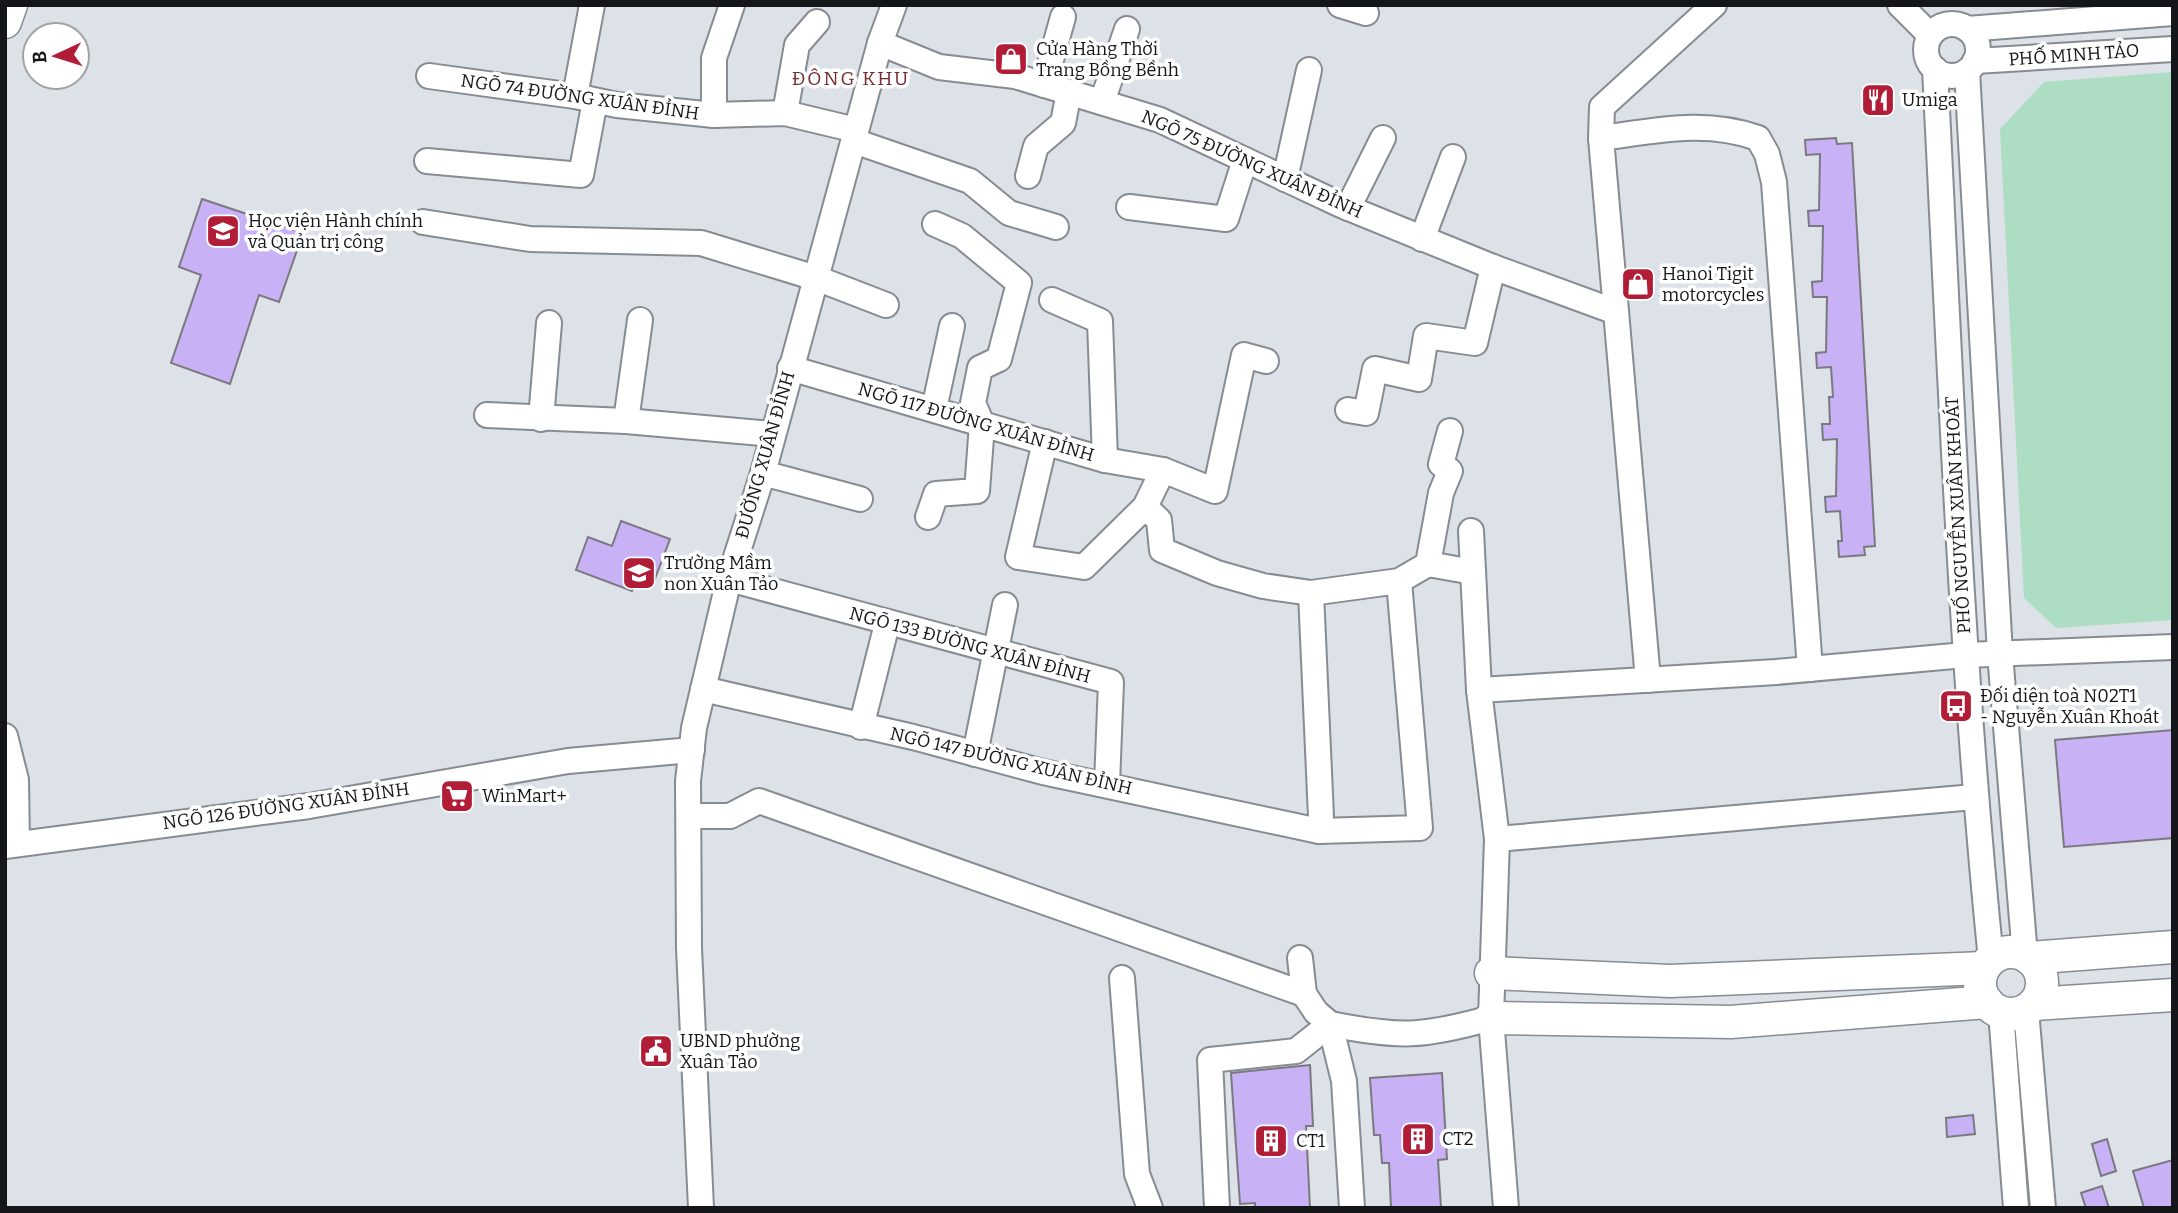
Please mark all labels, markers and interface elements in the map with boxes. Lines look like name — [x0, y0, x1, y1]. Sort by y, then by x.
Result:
north arrow — [21, 21, 91, 91]
street label: PHỐ MINH TẢO — [2008, 37, 2140, 71]
place label: Cửa Hàng Thời Trang Bồng Bềnh — [1036, 38, 1179, 81]
shop icon: Cửa Hàng Thời Trang Bồng Bềnh — [992, 40, 1030, 78]
text: B — [28, 50, 51, 64]
district label: ĐÔNG KHU — [792, 67, 910, 90]
street label: NGÕ 74 ĐƯỜNG XUÂN ĐỈNH — [459, 69, 701, 125]
restaurant icon: Umiga — [1859, 81, 1897, 119]
place label: Umiga — [1902, 89, 1958, 111]
street label: NGÕ 75 ĐƯỜNG XUÂN ĐỈNH — [1138, 105, 1366, 223]
place label: Học viện Hành chính và Quản trị công — [247, 210, 423, 253]
school or university icon: Học viện Hành chính và Quản trị công — [204, 212, 242, 250]
place label: Hanoi Tigit motorcycles — [1662, 263, 1764, 306]
shop icon: Hanoi Tigit motorcycles — [1619, 265, 1657, 303]
street label: ĐƯỜNG XUÂN ĐỈNH — [731, 369, 799, 541]
street label: NGÕ 117 ĐƯỜNG XUÂN ĐỈNH — [855, 378, 1097, 466]
street label: PHỐ NGUYỄN XUÂN KHOÁT — [1939, 395, 1975, 634]
place label: Trường Mầm non Xuân Tảo — [664, 552, 778, 595]
school or university icon: Trường Mầm non Xuân Tảo — [620, 554, 658, 592]
street label: NGÕ 133 ĐƯỜNG XUÂN ĐỈNH — [847, 602, 1093, 688]
place label: Đối diện toà N02T1 - Nguyễn Xuân Khoát — [1980, 685, 2160, 728]
bus stop icon: Đối diện toà N02T1 - Nguyễn Xuân Khoát — [1937, 687, 1975, 725]
street label: NGÕ 147 ĐƯỜNG XUÂN ĐỈNH — [888, 722, 1134, 800]
supermarket icon: WinMart+ — [438, 777, 476, 815]
street label: NGÕ 126 ĐƯỜNG XUÂN ĐỈNH — [161, 778, 411, 834]
place label: WinMart+ — [482, 785, 567, 807]
place label: UBND phường Xuân Tảo — [680, 1030, 800, 1073]
public building icon: UBND phường Xuân Tảo — [637, 1032, 675, 1070]
building icon: CT2 — [1399, 1120, 1437, 1158]
building icon: CT1 — [1252, 1122, 1290, 1160]
place label: CT2 — [1442, 1128, 1473, 1150]
place label: CT1 — [1296, 1130, 1326, 1152]

